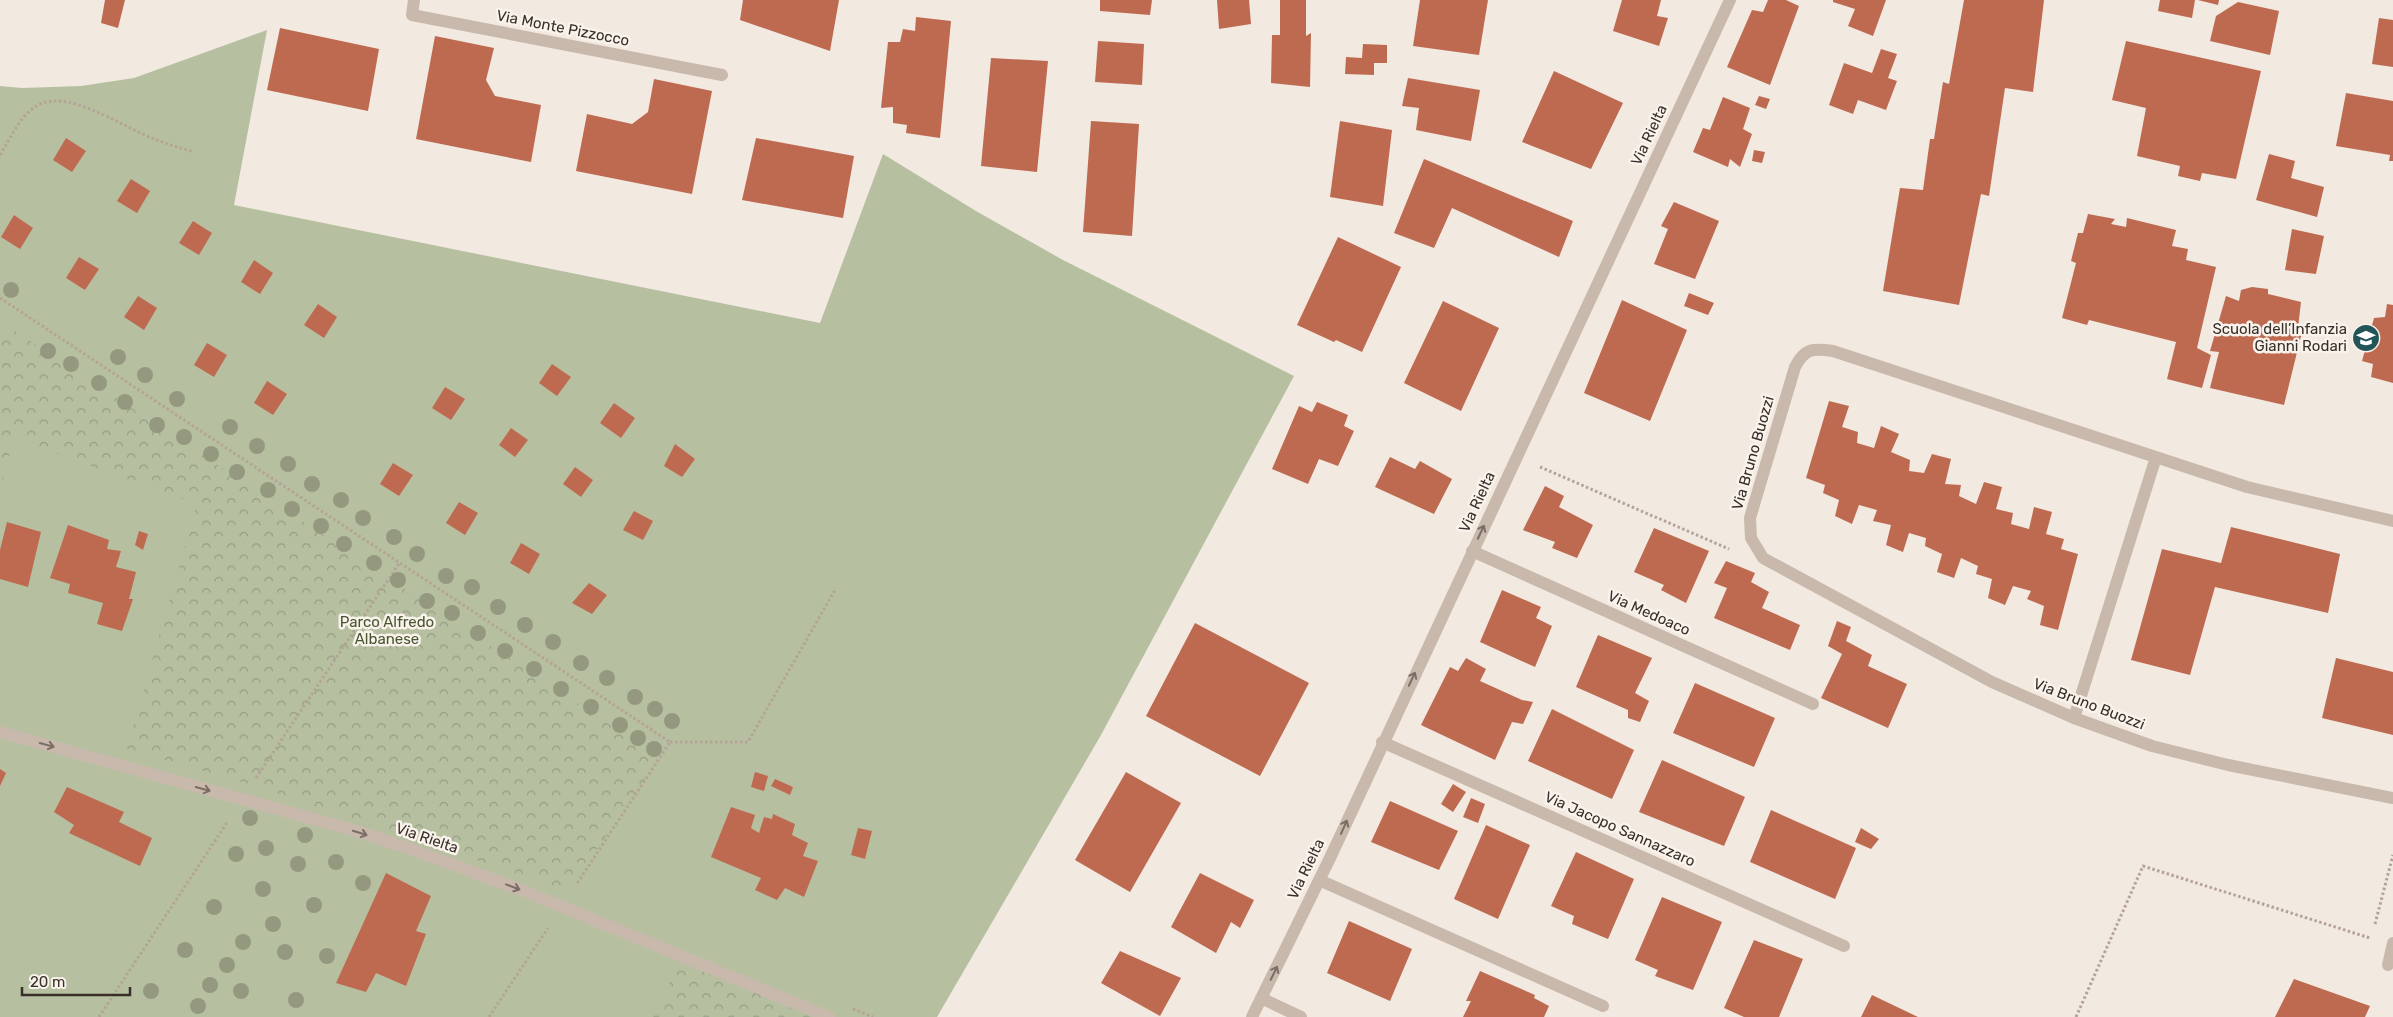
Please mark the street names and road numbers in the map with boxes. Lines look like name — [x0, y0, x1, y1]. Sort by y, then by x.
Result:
street label: Via Monte Pizzocco — [495, 6, 631, 50]
street label: Via Rielta — [1627, 102, 1671, 168]
street label: Via Bruno Buozzi — [1728, 394, 1778, 512]
street label: Via Rielta — [1455, 469, 1499, 535]
street label: Via Medoaco — [1605, 587, 1693, 639]
street label: Via Bruno Buozzi — [2031, 674, 2147, 734]
street label: Via Jacopo Sannazzaro — [1542, 788, 1698, 870]
street label: Via Rielta — [393, 819, 461, 857]
street label: Via Rielta — [1284, 836, 1328, 902]

